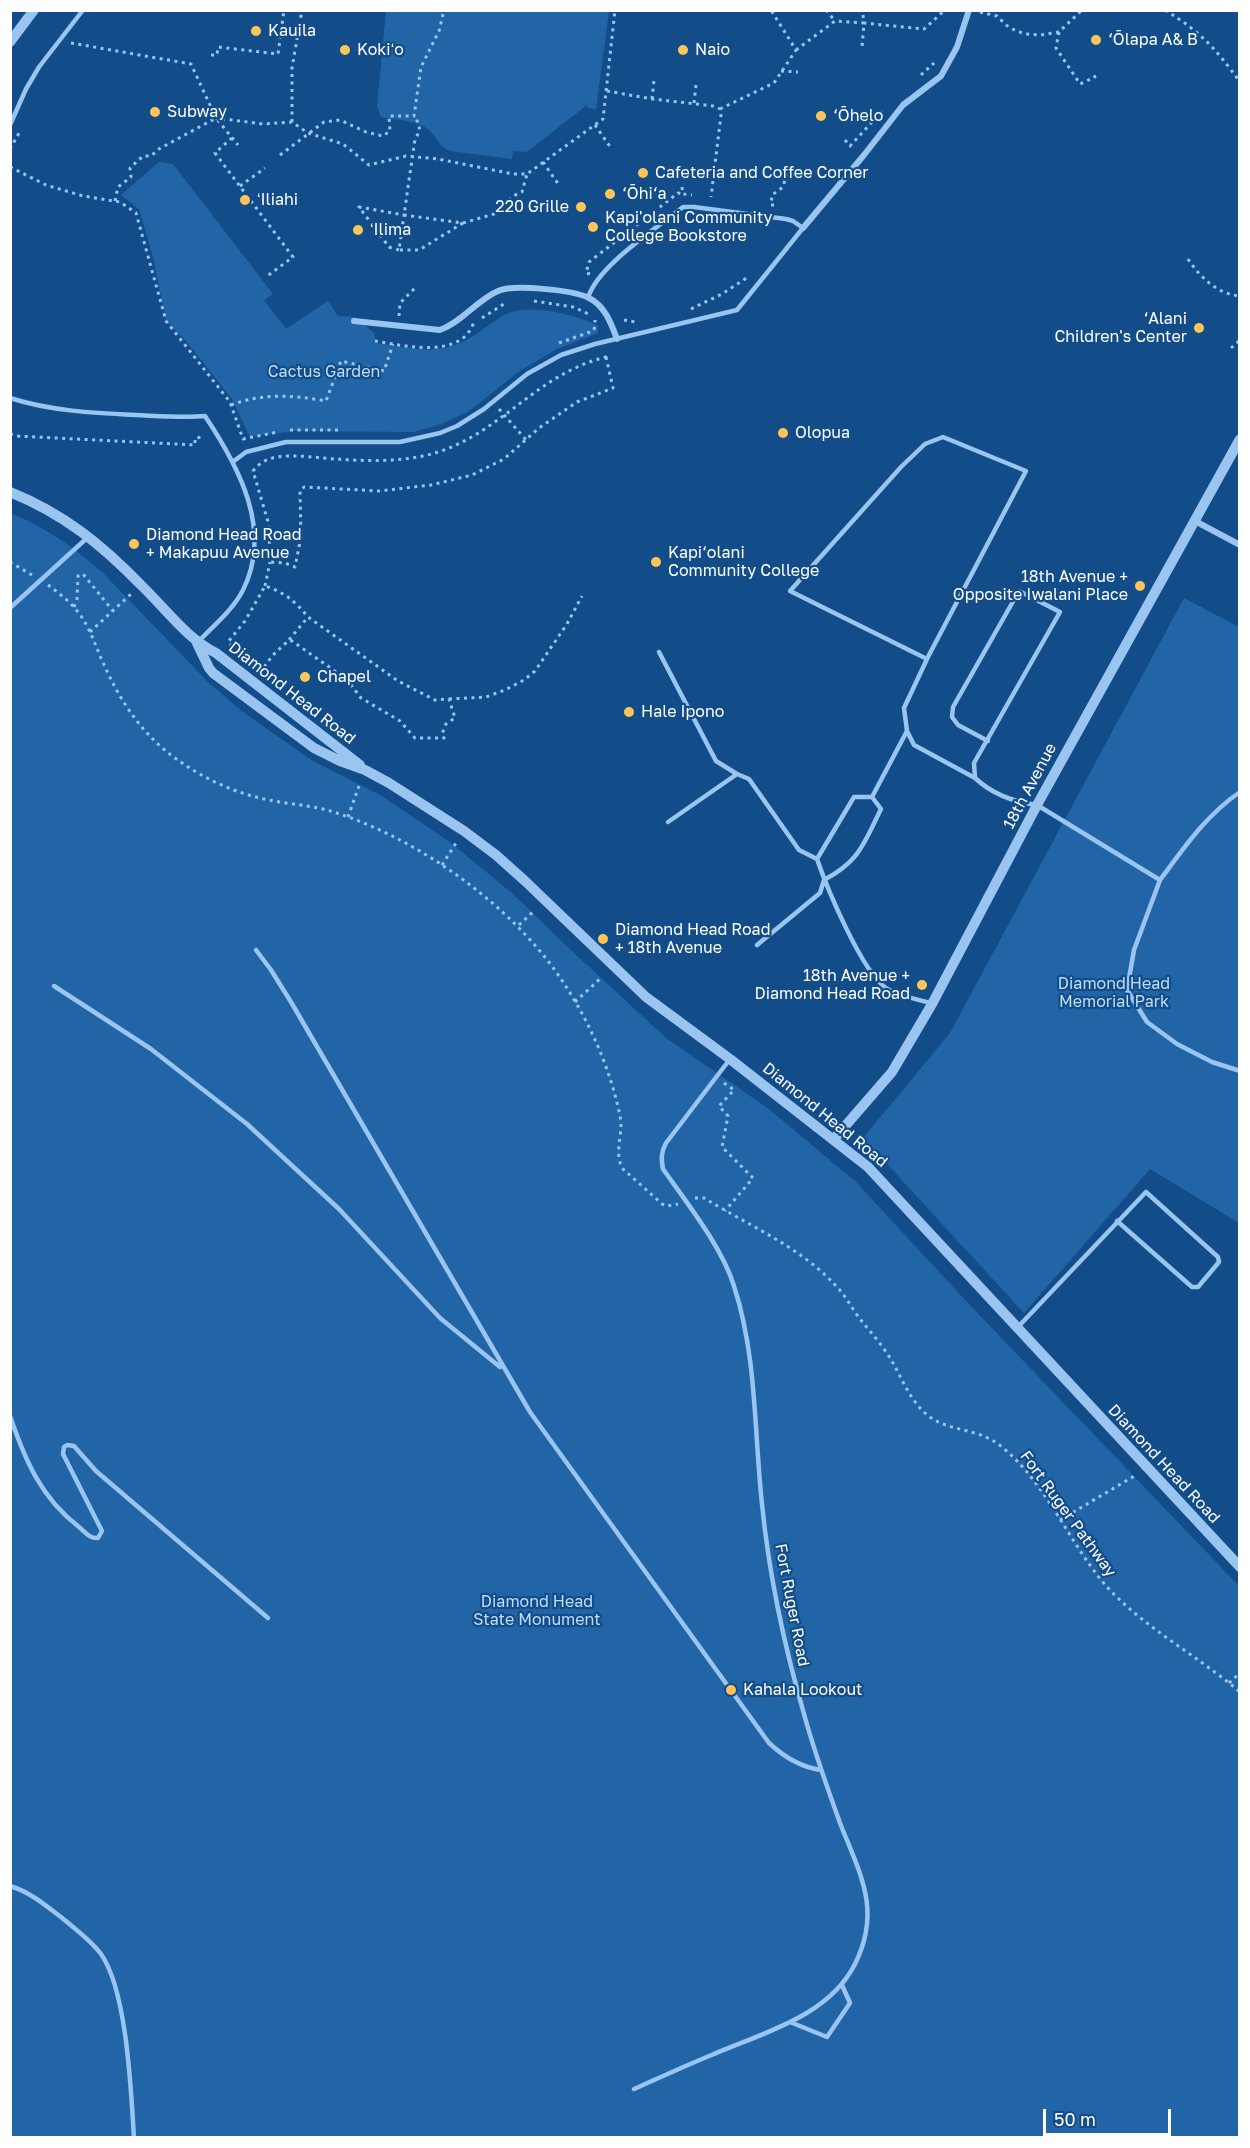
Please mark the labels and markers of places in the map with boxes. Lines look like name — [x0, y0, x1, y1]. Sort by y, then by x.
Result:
place label: Kauila — [268, 21, 316, 41]
marker: Kauila — [249, 24, 263, 38]
place label: ‘Ōlapa A& B — [1108, 30, 1198, 50]
marker: ‘Ōlapa A& B — [1089, 33, 1103, 47]
place label: Kokiʻo — [357, 40, 404, 60]
place label: Naio — [695, 40, 730, 60]
marker: Kokiʻo — [338, 43, 352, 57]
marker: Naio — [676, 43, 690, 57]
place label: Subway — [167, 102, 227, 122]
marker: Subway — [148, 105, 162, 119]
place label: ‘Ōhelo — [833, 106, 883, 126]
marker: ‘Ōhelo — [814, 109, 828, 123]
place label: Cafeteria and Coffee Corner — [655, 163, 868, 183]
marker: Cafeteria and Coffee Corner — [636, 166, 650, 180]
place label: ‘Ōhi‘a — [622, 184, 667, 204]
marker: ‘Ōhi‘a — [603, 187, 617, 201]
place label: ʻIliahi — [257, 190, 298, 210]
marker: ʻIliahi — [238, 193, 252, 207]
place label: 220 Grille — [495, 197, 569, 217]
marker: 220 Grille — [574, 200, 588, 214]
place label: Kapi'olani Community College Bookstore — [605, 208, 773, 246]
place label: ʻIlima — [370, 220, 411, 240]
marker: Kapi'olani Community College Bookstore — [586, 220, 600, 234]
marker: ʻIlima — [351, 223, 365, 237]
place label: ‘Alani Children's Center — [1054, 309, 1187, 347]
marker: ‘Alani Children's Center — [1192, 321, 1206, 335]
place label: Olopua — [795, 423, 850, 443]
marker: Olopua — [776, 426, 790, 440]
place label: Diamond Head Road + Makapuu Avenue — [146, 525, 301, 563]
marker: Diamond Head Road + Makapuu Avenue — [127, 537, 141, 551]
place label: Kapi‘olani Community College — [668, 543, 819, 581]
marker: Kapi‘olani Community College — [649, 555, 663, 569]
place label: 18th Avenue + Opposite Iwalani Place — [953, 567, 1128, 605]
marker: 18th Avenue + Opposite Iwalani Place — [1133, 579, 1147, 593]
place label: Chapel — [317, 667, 371, 687]
marker: Chapel — [298, 670, 312, 684]
place label: Hale Ipono — [641, 702, 724, 722]
marker: Hale Ipono — [622, 705, 636, 719]
place label: Diamond Head Road + 18th Avenue — [615, 920, 770, 958]
marker: Diamond Head Road + 18th Avenue — [596, 932, 610, 946]
place label: 18th Avenue + Diamond Head Road — [755, 966, 910, 1004]
marker: 18th Avenue + Diamond Head Road — [915, 978, 929, 992]
place label: Kahala Lookout — [743, 1680, 863, 1700]
marker: Kahala Lookout — [724, 1683, 738, 1697]

